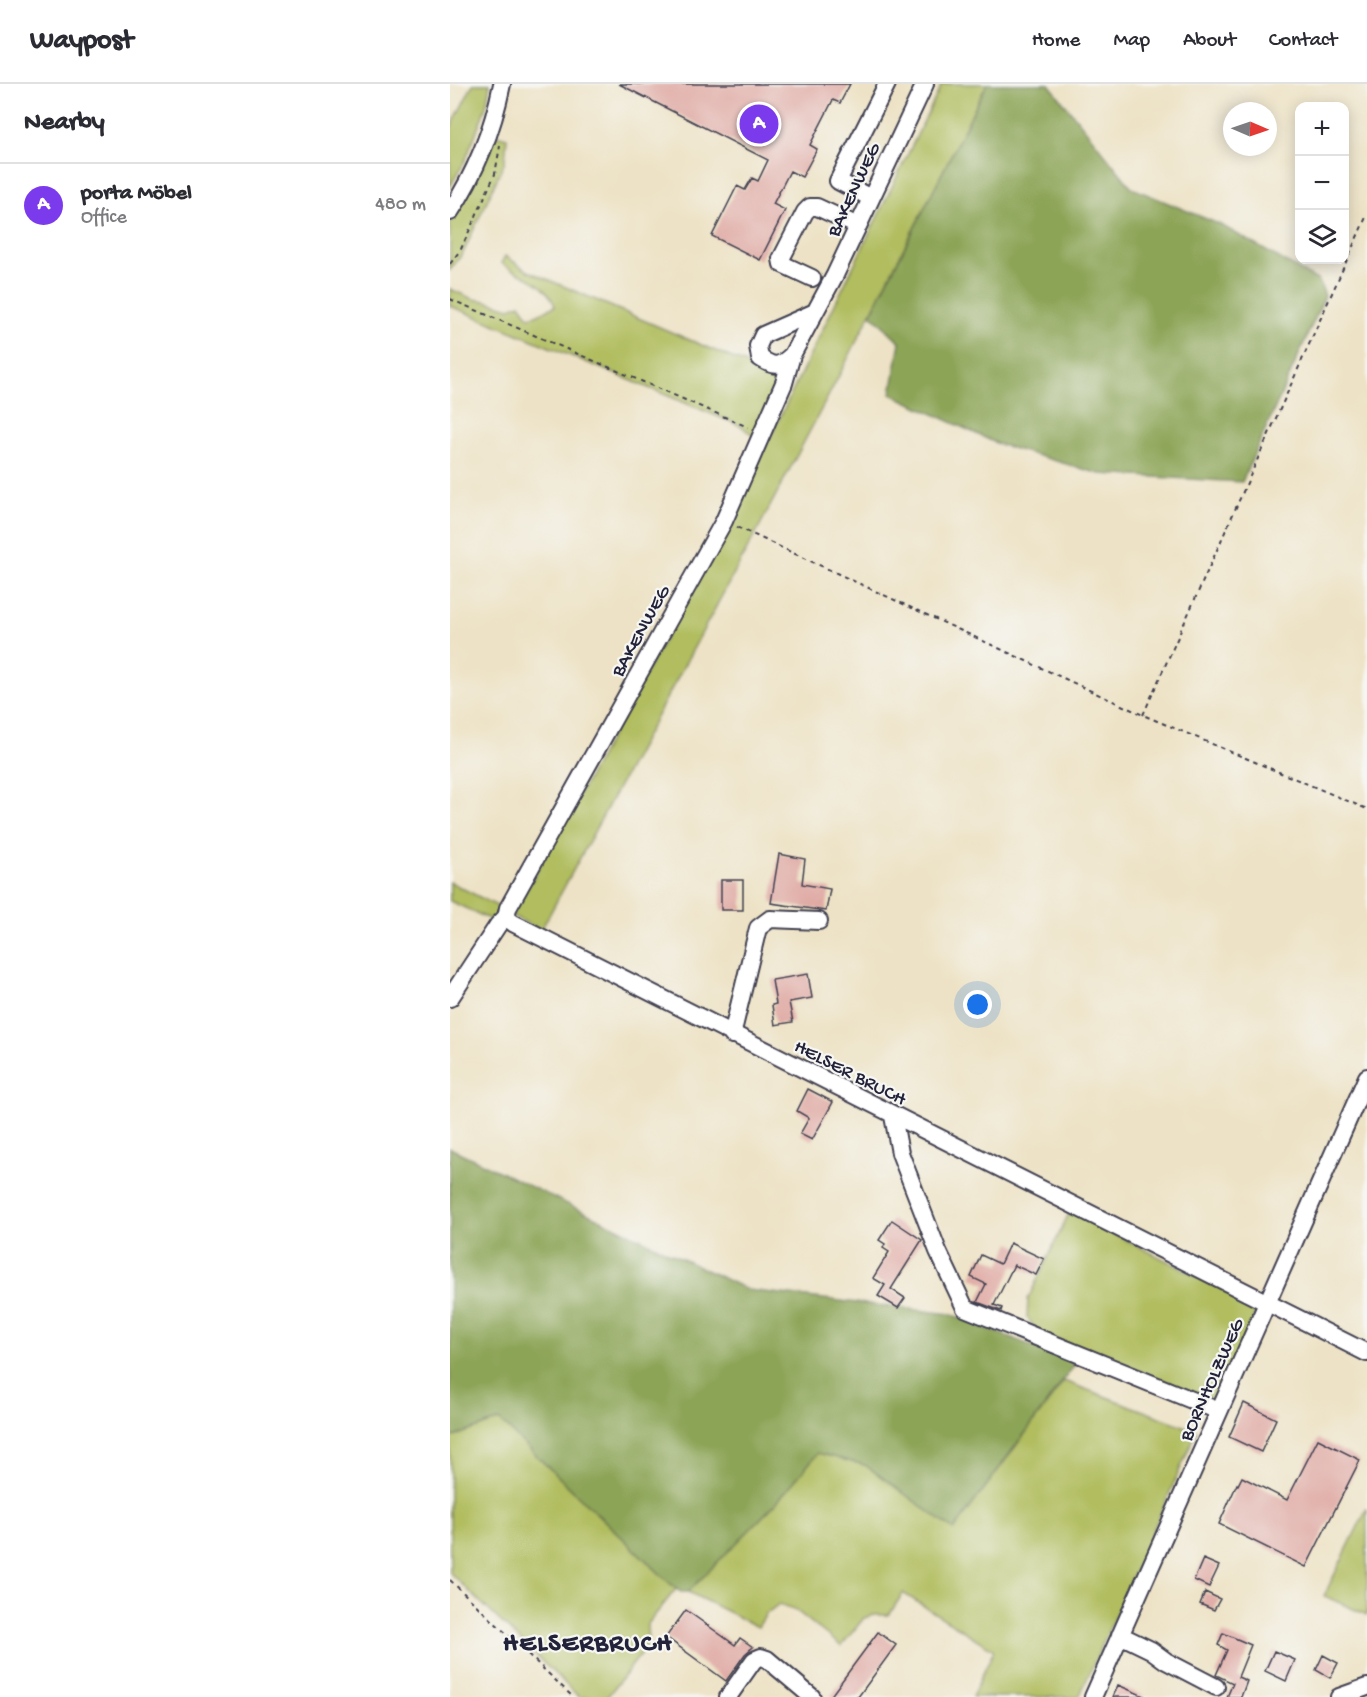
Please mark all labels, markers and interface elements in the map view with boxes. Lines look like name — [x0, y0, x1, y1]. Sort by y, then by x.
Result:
text: Waypost — [30, 25, 133, 58]
text: Home — [1032, 29, 1080, 54]
text: Map — [1113, 29, 1150, 54]
text: About — [1183, 29, 1236, 54]
text: Contact — [1269, 29, 1337, 54]
pin: A — [740, 102, 778, 147]
north arrow — [1223, 102, 1277, 156]
map controls — [1295, 102, 1349, 264]
button: + — [1295, 102, 1349, 156]
text: Nearby — [24, 108, 105, 139]
street label: BAKENWEG — [823, 139, 887, 242]
button: − — [1295, 156, 1349, 210]
text: porta Möbel — [81, 181, 192, 207]
text: A — [38, 194, 49, 217]
text: 480 m — [375, 194, 426, 217]
text: Office — [81, 207, 127, 230]
button: layers — [1295, 210, 1349, 264]
street label: BAKENWEG — [607, 581, 677, 682]
your location — [963, 990, 992, 1019]
street label: HELSER BRUCH — [790, 1036, 910, 1112]
street label: BORNHOLZWEG — [1176, 1314, 1251, 1446]
district label: HELSERBRUCH — [503, 1630, 673, 1661]

